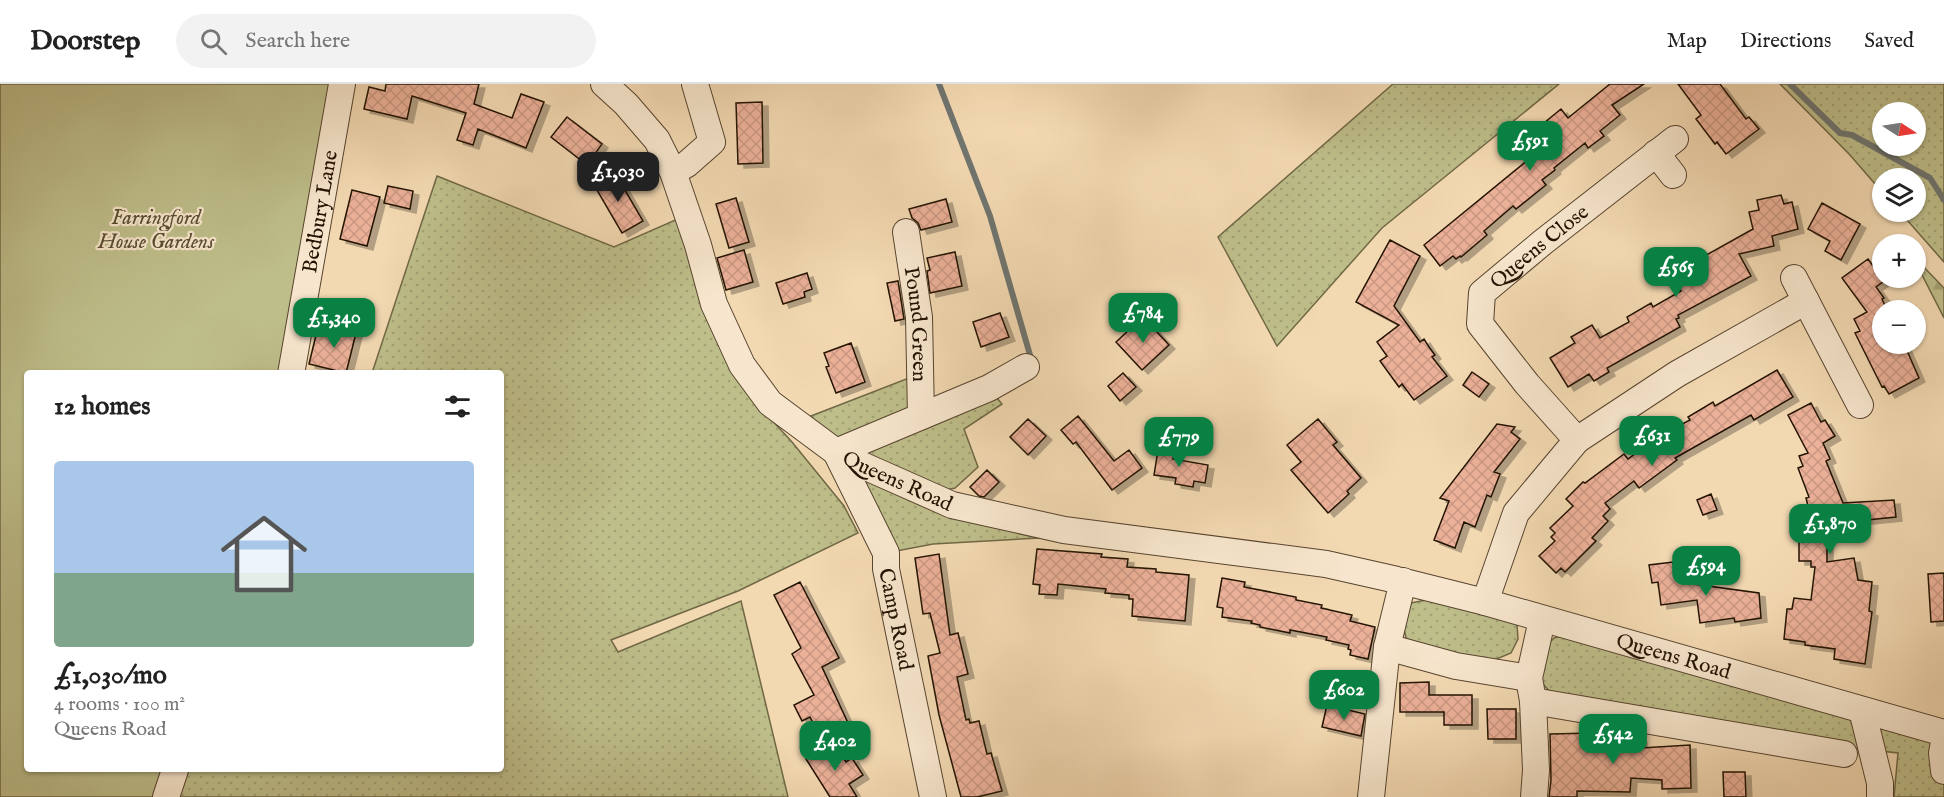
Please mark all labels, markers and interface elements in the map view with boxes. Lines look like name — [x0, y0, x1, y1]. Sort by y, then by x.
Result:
search box — [176, 14, 596, 68]
text: Doorstep — [30, 24, 140, 59]
icon: search — [197, 25, 230, 58]
text: Search here — [245, 27, 350, 55]
text: Map — [1667, 28, 1707, 55]
text: Directions — [1740, 28, 1831, 55]
text: Saved — [1864, 28, 1914, 55]
north arrow — [1872, 102, 1926, 156]
map controls — [1872, 102, 1926, 354]
pin: £591 — [1494, 121, 1566, 172]
text: £591 — [1511, 128, 1549, 153]
street label: Bedbury Lane — [297, 148, 345, 275]
pin: £1,030 — [569, 152, 667, 203]
text: £1,030 — [591, 159, 645, 184]
button: layers — [1872, 168, 1926, 222]
street label: Queens Close — [1485, 199, 1595, 296]
park label: Farringford House Gardens — [97, 205, 215, 256]
button: + — [1872, 234, 1926, 288]
pin: £565 — [1640, 247, 1712, 298]
text: £565 — [1658, 254, 1694, 279]
street label: Pound Green — [896, 265, 932, 382]
pin: £784 — [1107, 293, 1179, 344]
pin: £1,340 — [285, 298, 383, 349]
text: £784 — [1123, 300, 1163, 325]
button: − — [1872, 300, 1926, 354]
text: £1,340 — [307, 305, 361, 330]
text: 12 homes — [54, 390, 150, 423]
icon: filters — [441, 390, 474, 423]
pin: £631 — [1616, 416, 1688, 467]
pin: £779 — [1143, 417, 1215, 468]
text: £631 — [1633, 423, 1671, 448]
text: £779 — [1158, 424, 1200, 449]
street label: Queens Road — [837, 445, 957, 519]
icon: home — [210, 500, 318, 608]
pin: £1,870 — [1781, 504, 1879, 555]
text: £1,870 — [1803, 511, 1857, 536]
pin: £594 — [1670, 546, 1742, 597]
text: £594 — [1686, 553, 1726, 578]
street label: Camp Road — [871, 566, 919, 674]
street label: Queens Road — [1613, 628, 1734, 687]
text: £1,030/mo — [54, 659, 167, 692]
pin: £602 — [1308, 670, 1380, 721]
text: £602 — [1323, 677, 1365, 702]
text: 4 rooms · 100 m² — [54, 692, 185, 717]
pin: £542 — [1577, 714, 1649, 765]
text: Queens Road — [54, 717, 166, 742]
pin: £402 — [799, 721, 871, 772]
text: £542 — [1593, 721, 1633, 746]
text: £402 — [814, 728, 856, 753]

